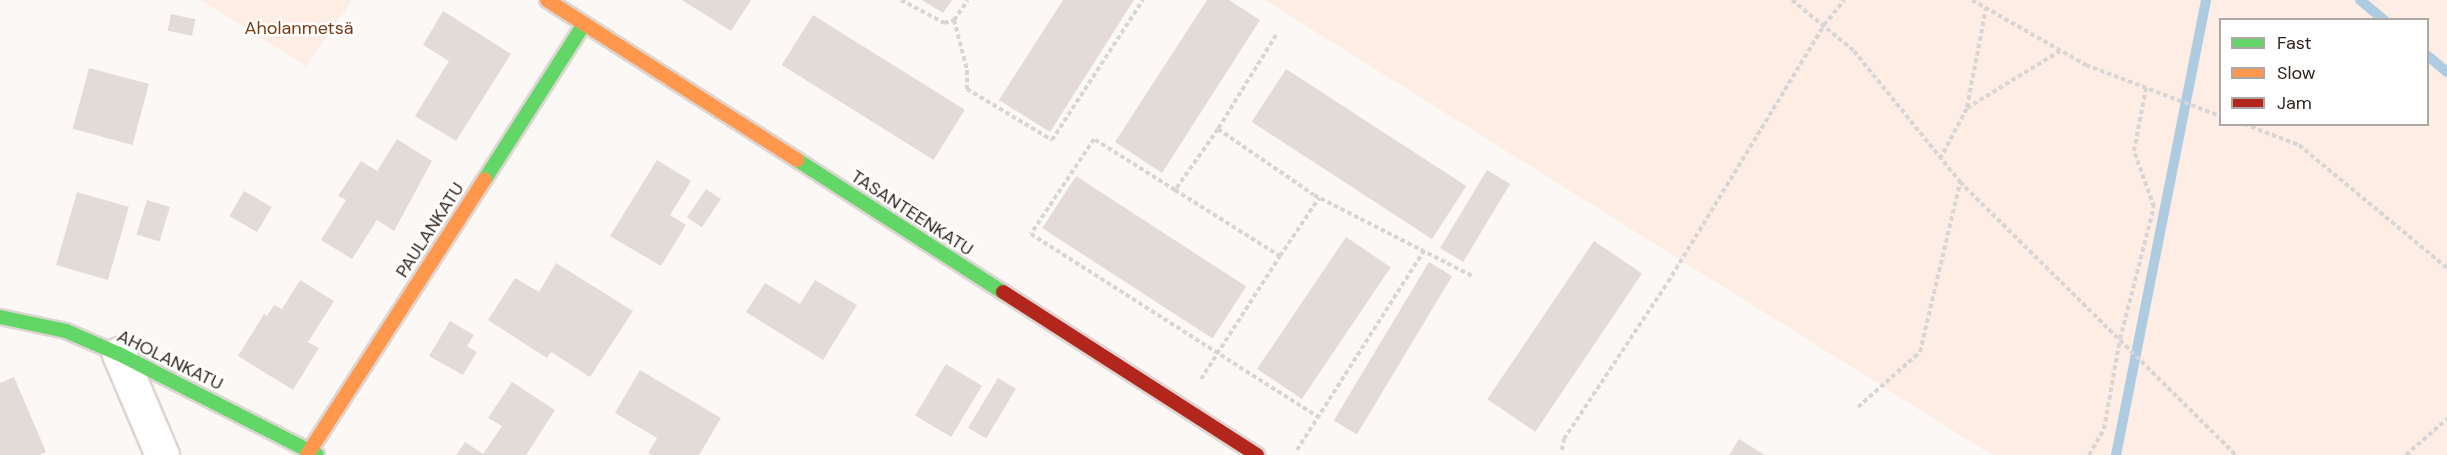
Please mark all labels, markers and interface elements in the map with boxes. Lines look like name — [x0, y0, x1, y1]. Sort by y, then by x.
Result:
park label: Aholanmetsä — [245, 17, 353, 39]
legend — [2219, 18, 2429, 126]
text: Fast — [2277, 31, 2312, 55]
text: Slow — [2277, 61, 2316, 85]
text: Jam — [2277, 91, 2312, 115]
street label: TASANTEENKATU — [847, 165, 977, 261]
street label: PAULANKATU — [391, 178, 469, 282]
street label: AHOLANKATU — [114, 325, 226, 395]

